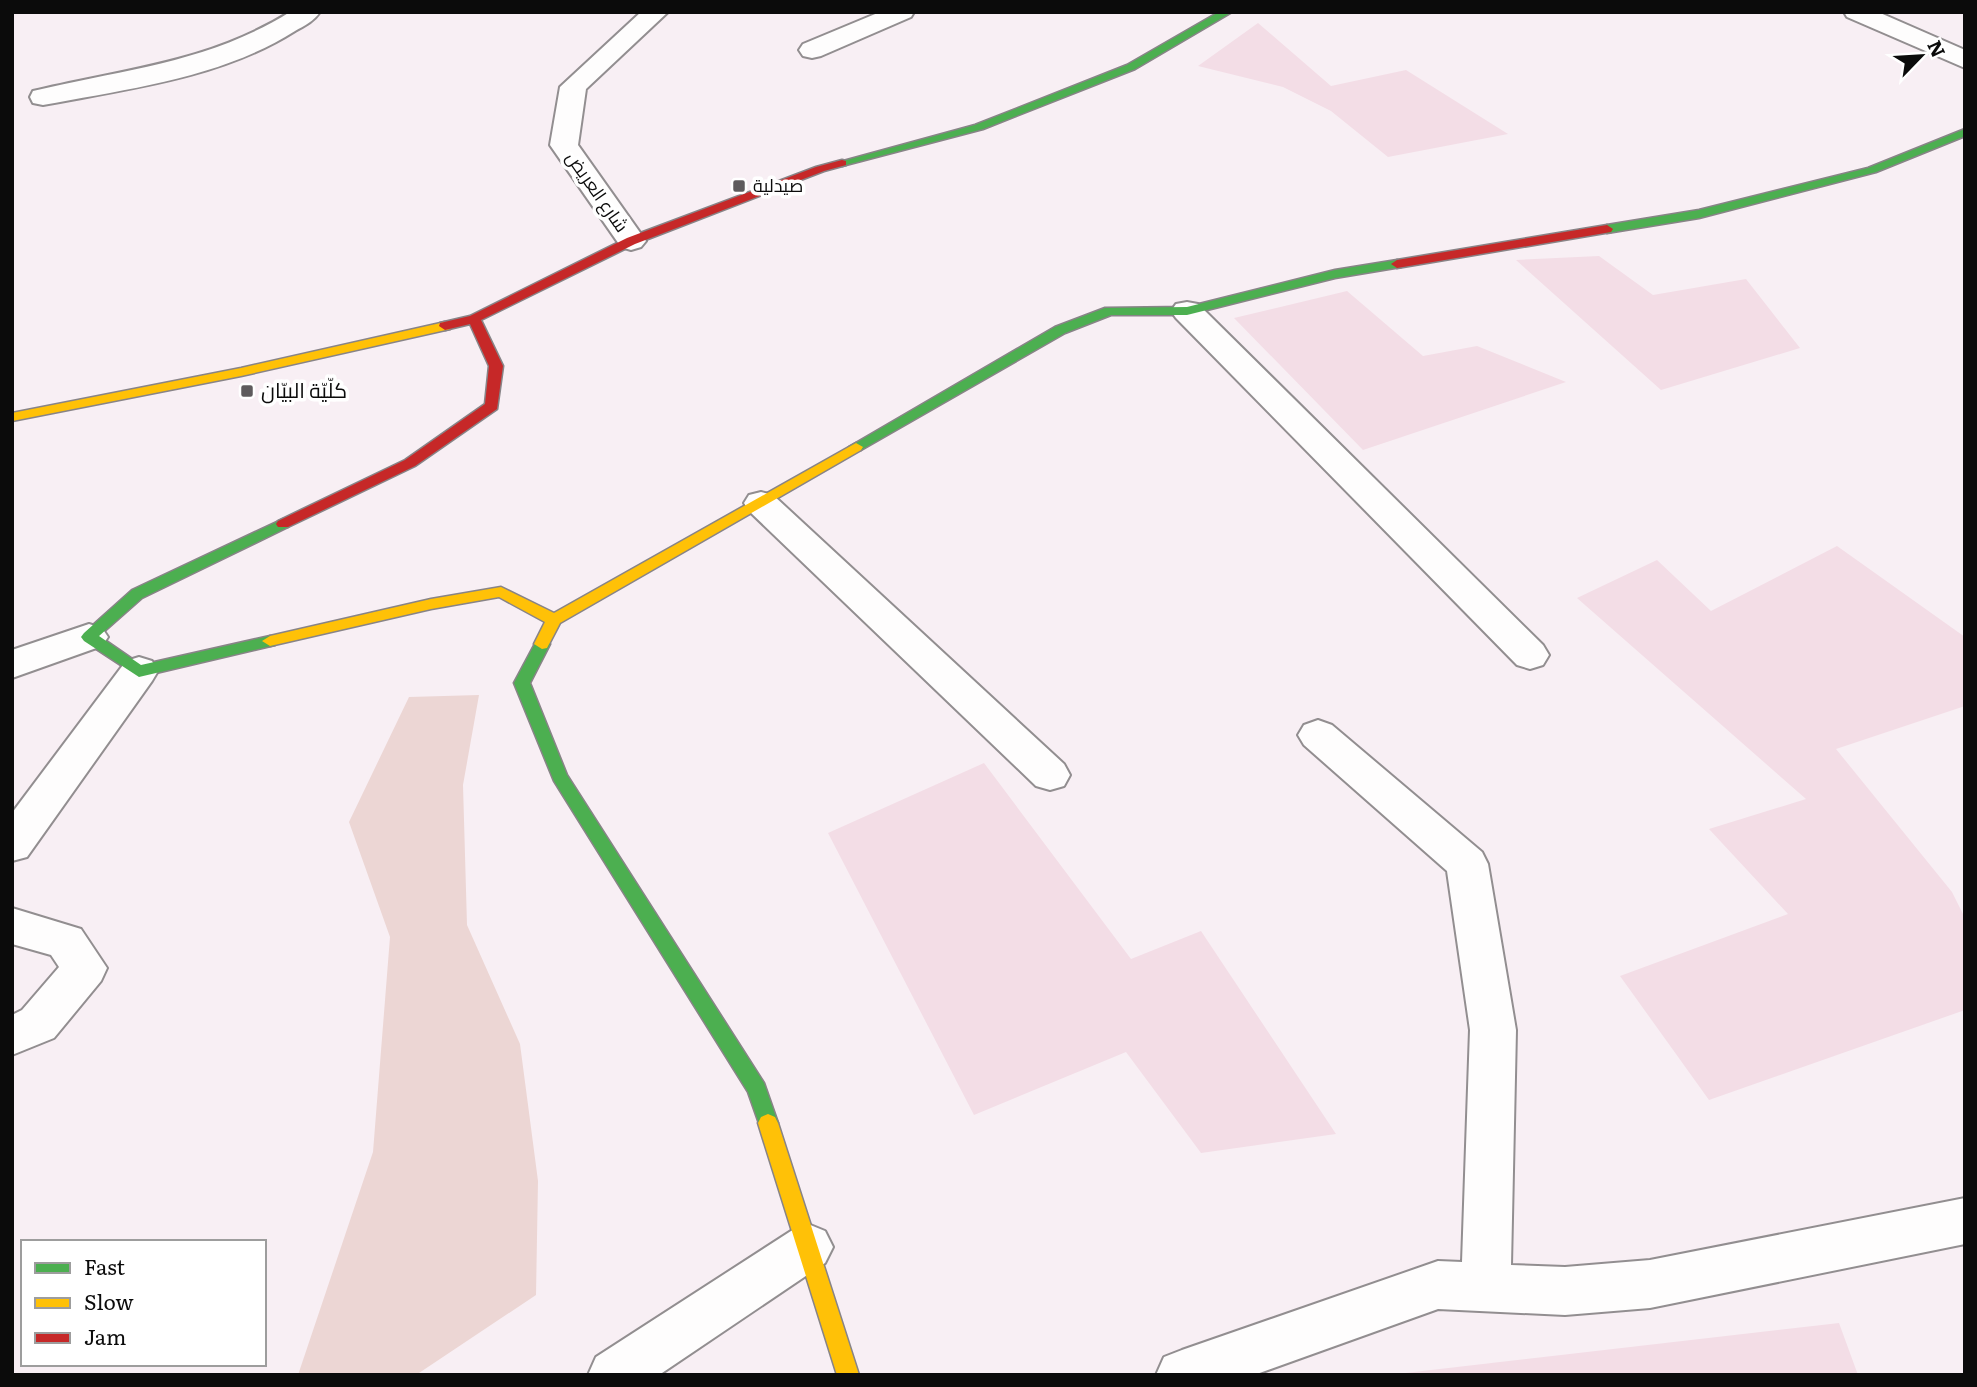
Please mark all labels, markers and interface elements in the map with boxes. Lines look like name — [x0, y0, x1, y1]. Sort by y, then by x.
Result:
north arrow — [1886, 21, 1956, 91]
text: N — [1921, 35, 1953, 62]
street label: شارع العريض — [560, 145, 636, 237]
place label: صيدلية — [753, 171, 803, 198]
marker: صيدلية — [731, 178, 747, 194]
place label: كلّيّة البيّان — [261, 373, 347, 404]
marker: كلّيّة البيّان — [239, 383, 255, 399]
legend — [21, 1240, 266, 1366]
text: Fast — [84, 1250, 125, 1281]
text: Slow — [84, 1285, 134, 1316]
text: Jam — [84, 1320, 126, 1351]

